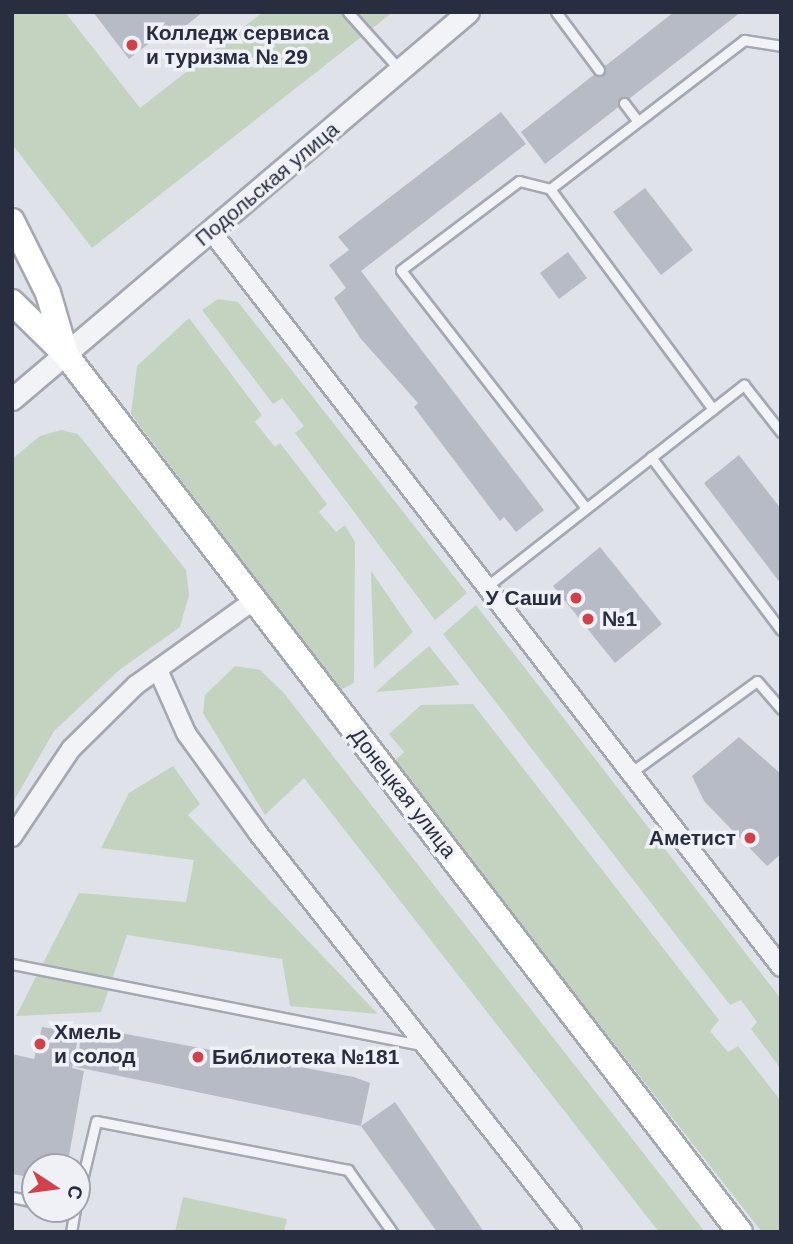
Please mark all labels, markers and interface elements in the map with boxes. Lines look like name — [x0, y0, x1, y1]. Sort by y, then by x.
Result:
place label: Колледж сервиса и туризма № 29 — [146, 20, 329, 70]
marker: Колледж сервиса и туризма № 29 — [124, 37, 140, 53]
street label: Подольская улица — [190, 117, 344, 251]
place label: У Саши — [486, 585, 562, 611]
marker: У Саши — [568, 590, 584, 606]
place label: №1 — [602, 606, 637, 632]
marker: №1 — [580, 611, 596, 627]
street label: Донецкая улица — [345, 723, 461, 863]
place label: Аметист — [649, 825, 736, 851]
marker: Аметист — [742, 830, 758, 846]
place label: Хмель и солод — [54, 1019, 136, 1069]
marker: Хмель и солод — [32, 1036, 48, 1052]
place label: Библиотека №181 — [212, 1044, 399, 1070]
marker: Библиотека №181 — [190, 1049, 206, 1065]
north arrow — [21, 1153, 91, 1223]
text: С — [63, 1183, 87, 1201]

